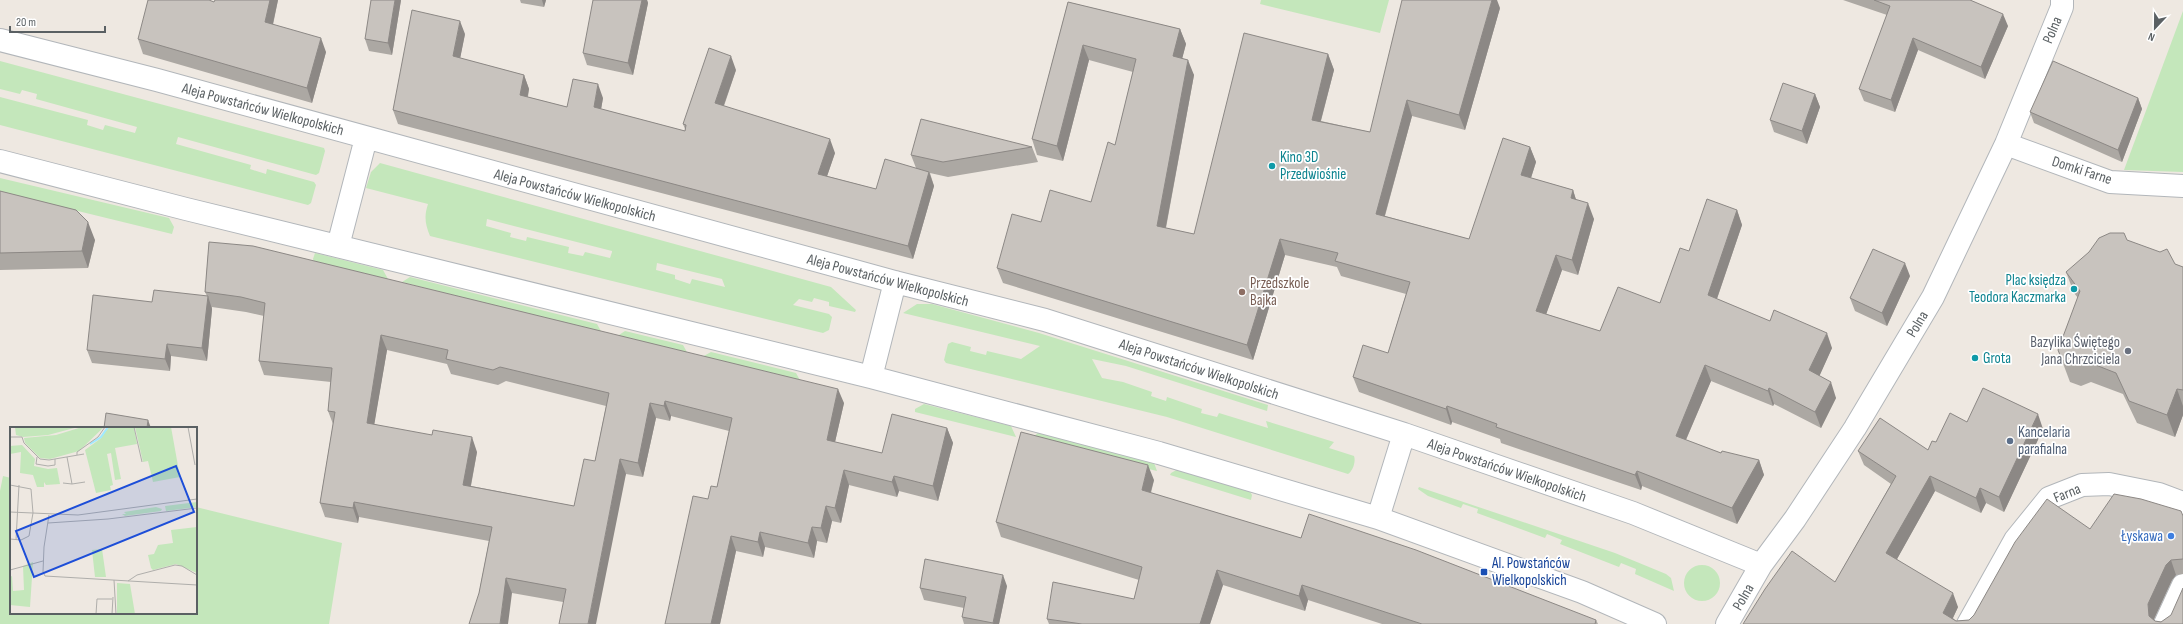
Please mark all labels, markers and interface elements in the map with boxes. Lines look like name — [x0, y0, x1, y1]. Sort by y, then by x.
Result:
scale bar — [10, 8, 105, 34]
north arrow — [2135, 8, 2175, 48]
street label: Polna — [2038, 14, 2067, 47]
text: 20 m — [16, 15, 36, 30]
text: N — [2146, 30, 2157, 44]
street label: Aleja Powstańców Wielkopolskich — [179, 78, 346, 140]
place label: Kino 3D Przedwiośnie — [1280, 148, 1346, 184]
street label: Domki Farne — [2049, 152, 2114, 189]
marker: Kino 3D Przedwiośnie — [1267, 161, 1277, 171]
street label: Aleja Powstańców Wielkopolskich — [491, 164, 658, 226]
street label: Aleja Powstańców Wielkopolskich — [804, 249, 971, 311]
place label: Plac księdza Teodora Kaczmarka — [1969, 271, 2066, 307]
place label: Przedszkole Bajka — [1250, 274, 1309, 310]
marker: Plac księdza Teodora Kaczmarka — [2069, 284, 2079, 294]
marker: Przedszkole Bajka — [1237, 287, 1247, 297]
street label: Polna — [1902, 307, 1933, 341]
place label: Bazylika Świętego Jana Chrzciciela — [2030, 333, 2120, 369]
street label: Aleja Powstańców Wielkopolskich — [1116, 334, 1281, 404]
marker: Bazylika Świętego Jana Chrzciciela — [2123, 346, 2133, 356]
place label: Grota — [1983, 349, 2011, 368]
marker: Grota — [1970, 353, 1980, 363]
place label: Kancelaria parafialna — [2018, 423, 2071, 459]
inset map — [10, 427, 197, 614]
street label: Aleja Powstańców Wielkopolskich — [1424, 434, 1589, 507]
marker: Kancelaria parafialna — [2005, 436, 2015, 446]
street label: Farna — [2051, 479, 2084, 507]
place label: Łyskawa — [2120, 527, 2163, 546]
marker: Łyskawa — [2166, 531, 2176, 541]
place label: Al. Powstańców Wielkopolskich — [1491, 554, 1571, 590]
marker: Al. Powstańców Wielkopolskich — [1479, 567, 1489, 577]
street label: Polna — [1728, 580, 1759, 614]

